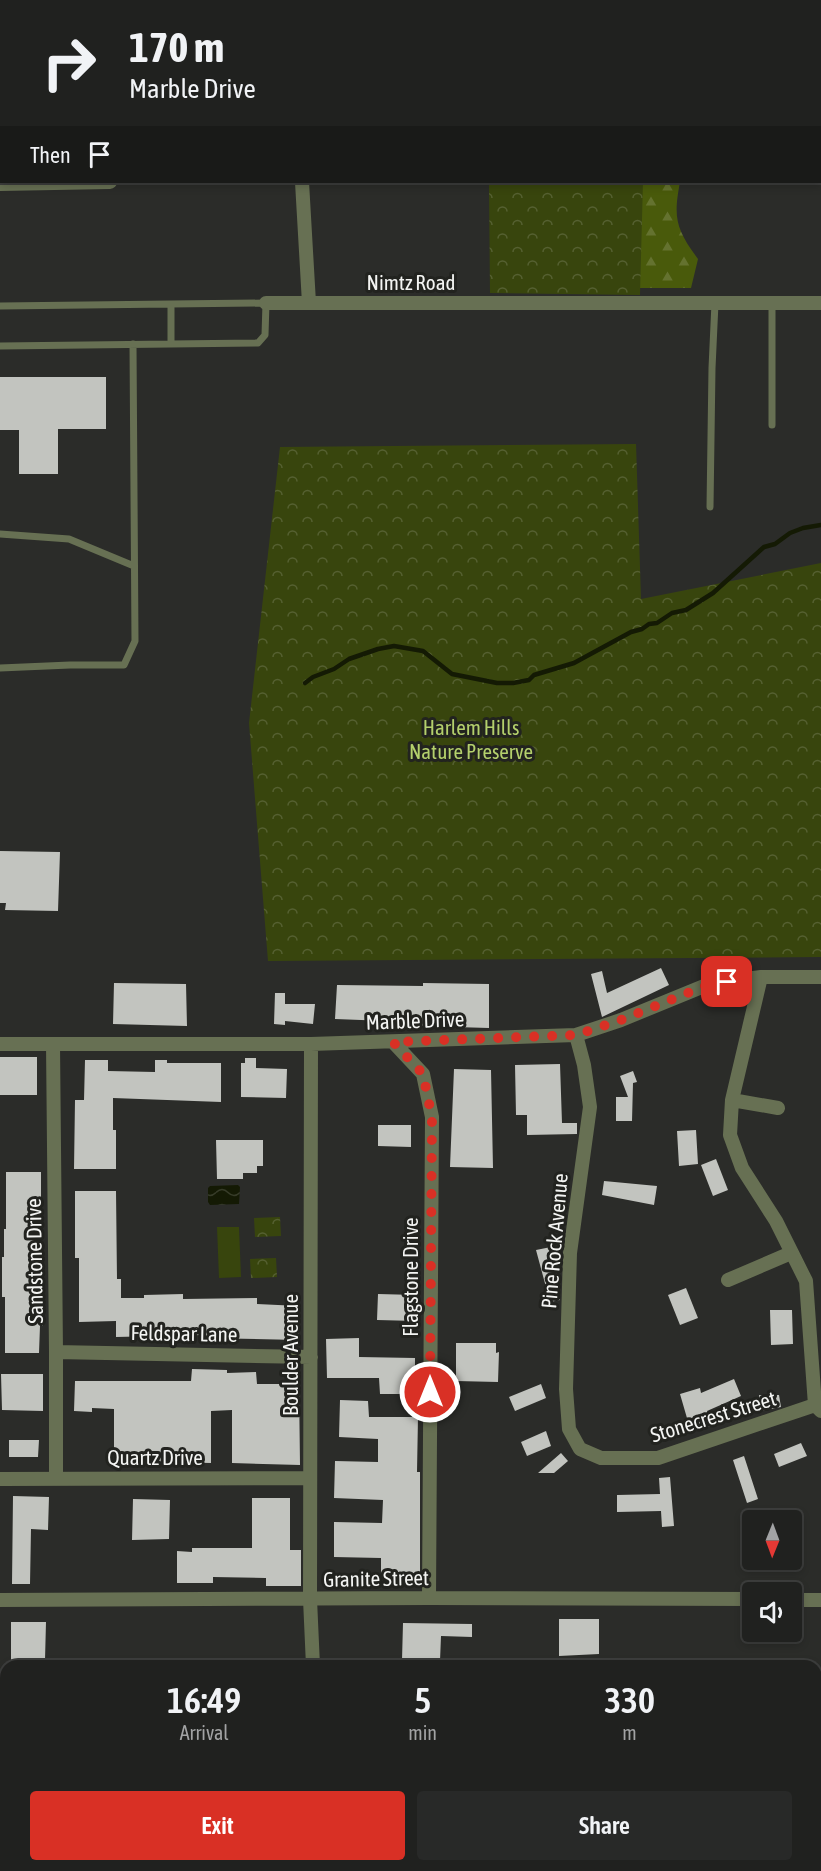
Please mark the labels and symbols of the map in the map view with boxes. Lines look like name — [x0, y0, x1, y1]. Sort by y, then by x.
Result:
street label: Nimtz Road — [367, 270, 455, 294]
park label: Harlem Hills Nature Preserve — [409, 715, 533, 763]
pin — [701, 956, 752, 1007]
street label: Marble Drive — [365, 1006, 465, 1034]
street label: Pine Rock Avenue — [536, 1172, 572, 1310]
street label: Sandstone Drive — [21, 1198, 47, 1324]
street label: Flagstone Drive — [398, 1217, 422, 1337]
street label: Boulder Avenue — [278, 1294, 302, 1416]
street label: Feldspar Lane — [130, 1320, 238, 1346]
position arrow — [398, 1360, 462, 1424]
street label: Stonecrest Street — [647, 1386, 779, 1446]
street label: Quartz Drive — [107, 1445, 203, 1469]
north arrow — [742, 1510, 802, 1570]
street label: Granite Street — [323, 1565, 429, 1591]

